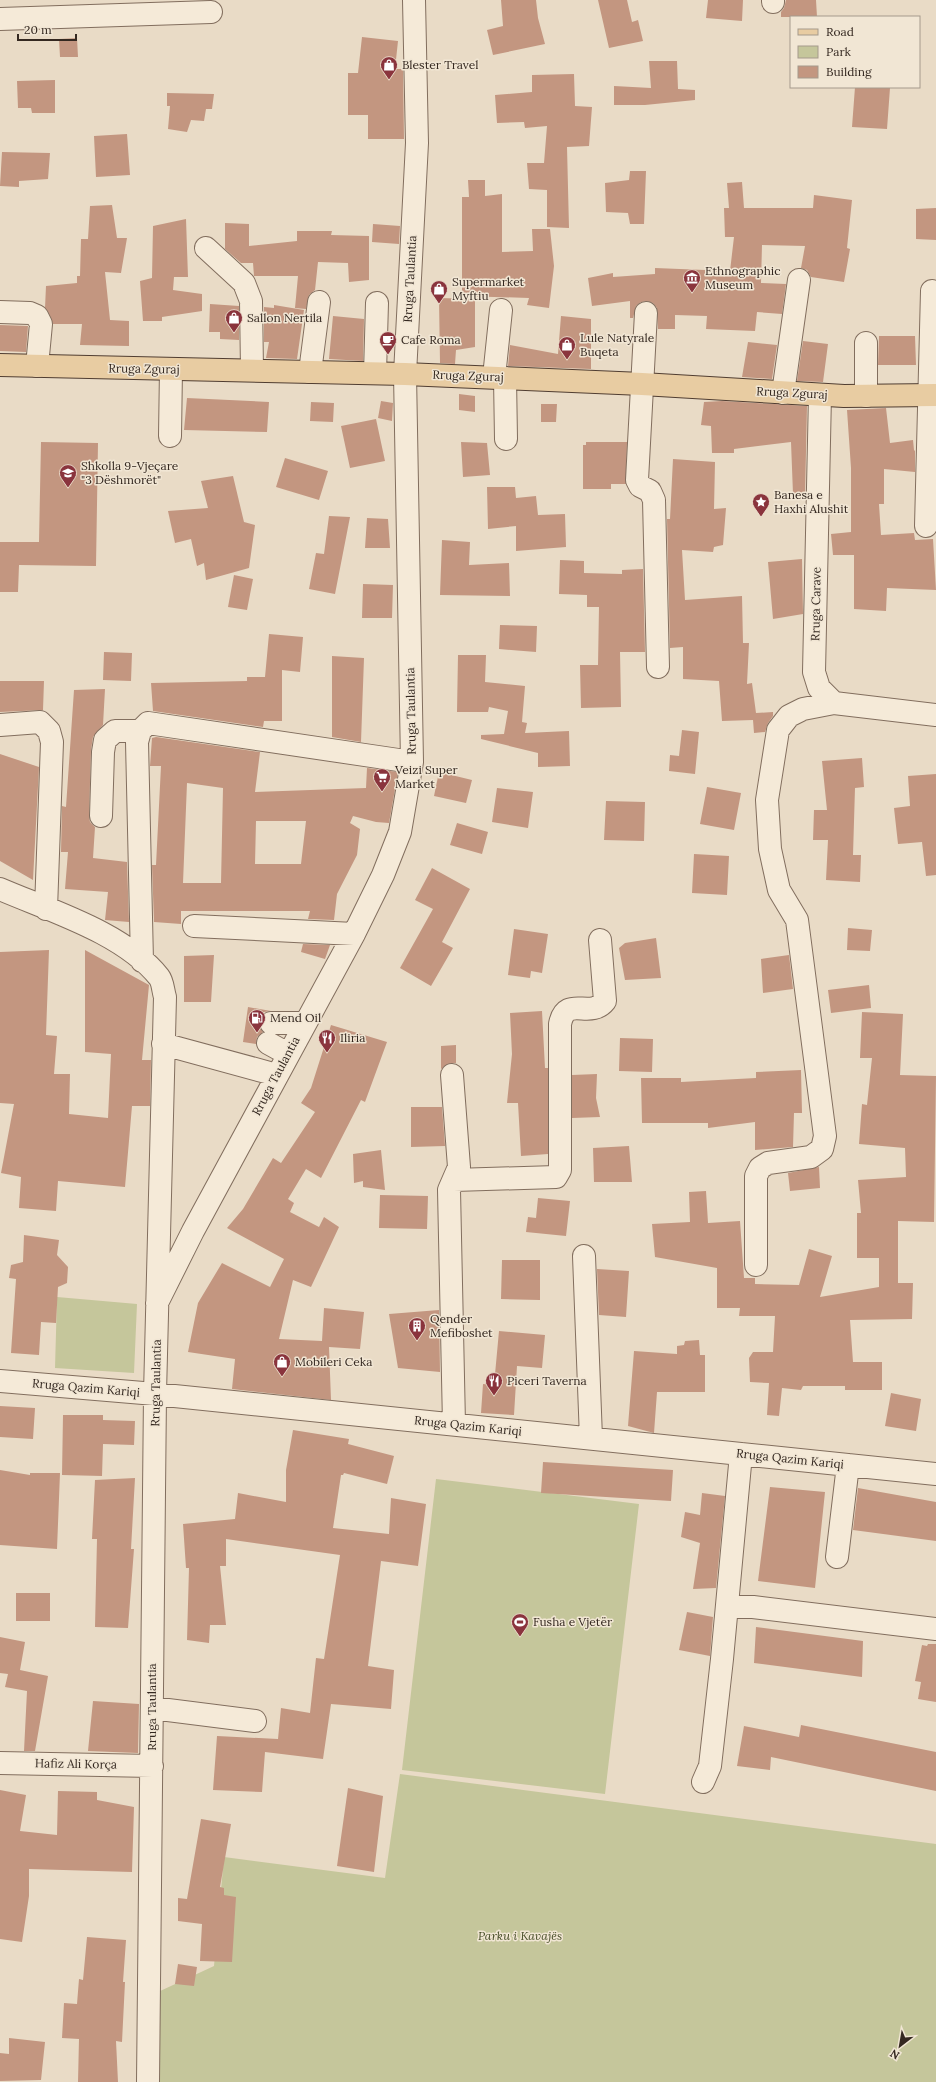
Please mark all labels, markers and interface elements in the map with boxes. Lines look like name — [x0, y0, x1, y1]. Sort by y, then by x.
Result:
scale bar — [18, 16, 76, 42]
legend — [790, 16, 920, 88]
text: 20 m — [24, 22, 52, 37]
text: Road — [826, 24, 854, 39]
text: Park — [826, 44, 852, 59]
shop icon: Blester Travel — [379, 55, 399, 80]
place label: Blester Travel — [402, 57, 479, 72]
text: Building — [826, 64, 872, 79]
street label: Rruga Taulantia — [400, 235, 419, 323]
place label: Ethnographic Museum — [705, 263, 781, 292]
museum icon: Ethnographic Museum — [682, 268, 702, 293]
place label: Supermarket Myftiu — [452, 274, 525, 303]
shop icon: Supermarket Myftiu — [429, 279, 449, 304]
shop icon: Sallon Nertila — [224, 308, 244, 333]
place label: Sallon Nertila — [247, 310, 322, 325]
cafe icon: Cafe Roma — [378, 330, 398, 355]
place label: Lule Natyrale Buqeta — [580, 330, 655, 359]
place label: Cafe Roma — [401, 332, 461, 347]
shop icon: Lule Natyrale Buqeta — [557, 335, 577, 360]
street label: Rruga Zguraj — [108, 360, 180, 377]
street label: Rruga Zguraj — [432, 367, 504, 384]
street label: Rruga Zguraj — [756, 383, 828, 402]
place label: Shkolla 9-Vjeçare "3 Dëshmorët" — [81, 458, 179, 487]
school or university icon: Shkolla 9-Vjeçare "3 Dëshmorët" — [58, 463, 78, 488]
place label: Banesa e Haxhi Alushit — [774, 487, 849, 516]
place icon: Banesa e Haxhi Alushit — [751, 492, 771, 517]
street label: Rruga Carave — [807, 566, 824, 641]
street label: Rruga Taulantia — [402, 667, 419, 755]
place label: Veizi Super Market — [394, 762, 458, 791]
supermarket icon: Veizi Super Market — [372, 767, 392, 792]
fuel station icon: Mend Oil — [247, 1008, 267, 1033]
place label: Mend Oil — [270, 1010, 321, 1025]
restaurant icon: Iliria — [317, 1028, 337, 1053]
place label: Iliria — [340, 1030, 365, 1045]
street label: Rruga Taulantia — [248, 1034, 303, 1118]
place label: Qender Mefiboshet — [430, 1311, 493, 1340]
building icon: Qender Mefiboshet — [407, 1316, 427, 1341]
street label: Rruga Taulantia — [147, 1339, 164, 1427]
shop icon: Mobileri Ceka — [272, 1352, 292, 1377]
place label: Mobileri Ceka — [295, 1354, 372, 1369]
restaurant icon: Piceri Taverna — [484, 1371, 504, 1396]
place label: Piceri Taverna — [507, 1373, 587, 1388]
street label: Rruga Qazim Kariqi — [31, 1375, 141, 1400]
street label: Rruga Qazim Kariqi — [413, 1412, 523, 1439]
street label: Rruga Qazim Kariqi — [735, 1445, 845, 1472]
sports icon: Fusha e Vjetër — [510, 1612, 530, 1637]
place label: Fusha e Vjetër — [533, 1614, 613, 1629]
street label: Rruga Taulantia — [144, 1663, 159, 1751]
street label: Hafiz Ali Korça — [35, 1755, 117, 1772]
park label: Parku i Kavajës — [478, 1928, 562, 1943]
north arrow — [880, 2026, 920, 2066]
text: N — [887, 2046, 902, 2063]

